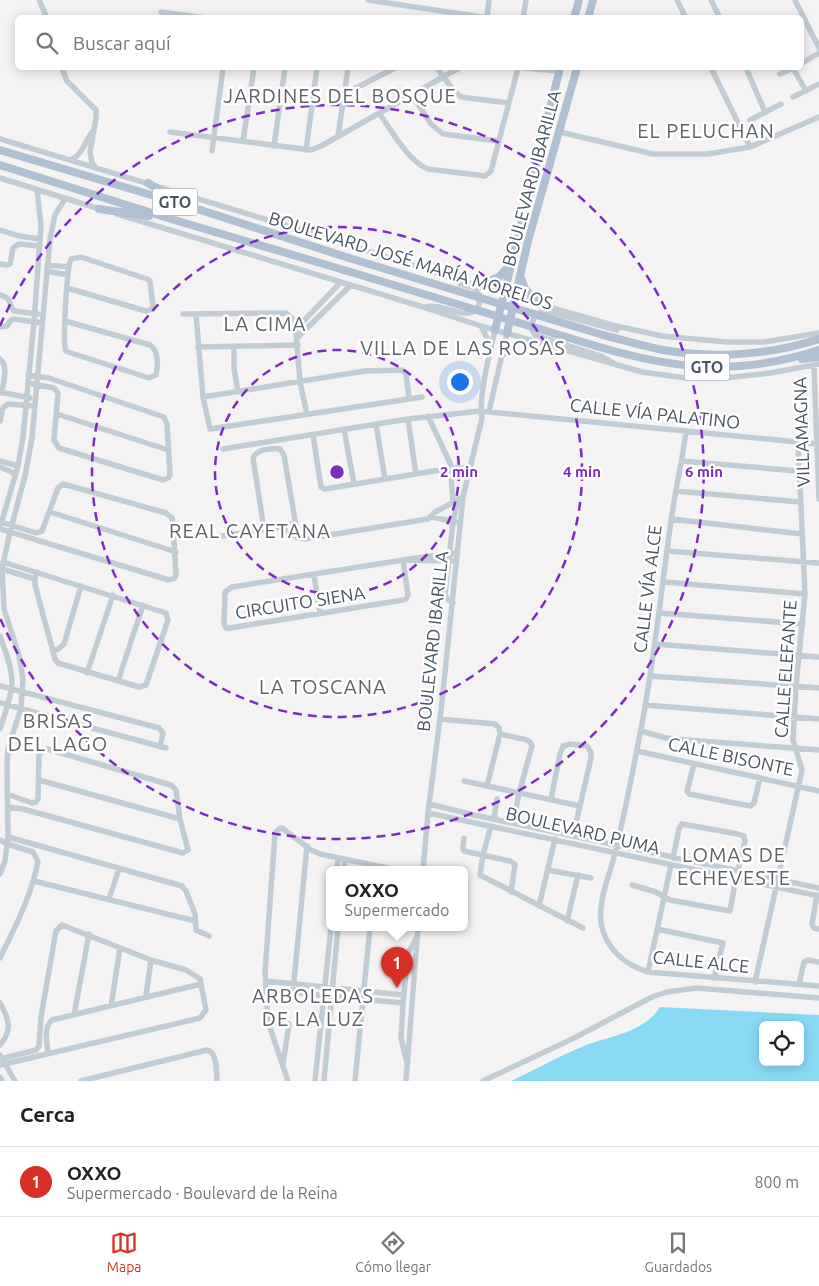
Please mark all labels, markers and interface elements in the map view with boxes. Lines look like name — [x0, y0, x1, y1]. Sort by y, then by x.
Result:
search box — [15, 15, 804, 70]
icon: search — [33, 29, 61, 57]
text: Buscar aquí — [73, 32, 171, 54]
district label: JARDINES DEL BOSQUE — [223, 84, 457, 107]
street label: BOULEVARD IBARILLA — [498, 88, 564, 268]
district label: EL PELUCHAN — [637, 119, 775, 142]
road number: GTO — [152, 188, 198, 216]
street label: BOULEVARD JOSÉ MARÍA MORELOS — [267, 206, 556, 313]
district label: LA CIMA — [223, 312, 307, 335]
district label: VILLA DE LAS ROSAS — [360, 336, 566, 359]
road number: GTO — [684, 354, 730, 381]
your location — [447, 369, 473, 395]
street label: VILLAMAGNA — [789, 376, 813, 487]
street label: CALLE VÍA PALATINO — [569, 393, 741, 432]
centre of rings — [328, 463, 346, 481]
text: 2 min — [440, 463, 478, 480]
text: 4 min — [563, 463, 601, 480]
text: 6 min — [685, 463, 723, 480]
district label: REAL CAYETANA — [169, 519, 331, 542]
street label: CALLE VÍA ALCE — [628, 524, 665, 654]
street label: BOULEVARD IBARILLA — [413, 550, 451, 732]
street label: CIRCUITO SIENA — [234, 582, 367, 622]
street label: CALLE ELEFANTE — [770, 599, 800, 739]
district label: LA TOSCANA — [259, 675, 387, 698]
district label: BRISAS DEL LAGO — [8, 709, 108, 755]
street label: CALLE BISONTE — [666, 733, 796, 779]
street label: BOULEVARD PUMA — [504, 803, 662, 858]
district label: LOMAS DE ECHEVESTE — [677, 843, 791, 889]
popup — [326, 866, 468, 931]
text: OXXO — [345, 879, 399, 901]
text: Supermercado — [345, 901, 449, 919]
street label: CALLE ALCE — [652, 946, 750, 976]
pin: 1 — [381, 947, 413, 988]
district label: ARBOLEDAS DE LA LUZ — [252, 984, 374, 1030]
map controls — [759, 1021, 804, 1066]
button: locate — [759, 1021, 804, 1066]
text: Cerca — [20, 1102, 75, 1126]
text: OXXO — [67, 1162, 121, 1184]
text: 1 — [31, 1173, 41, 1191]
text: 800 m — [754, 1173, 799, 1191]
text: Supermercado · Boulevard de la Reina — [67, 1184, 338, 1202]
tab: Mapa — [107, 1229, 142, 1275]
tab: Cómo llegar — [355, 1229, 431, 1275]
tab: Guardados — [645, 1229, 712, 1275]

